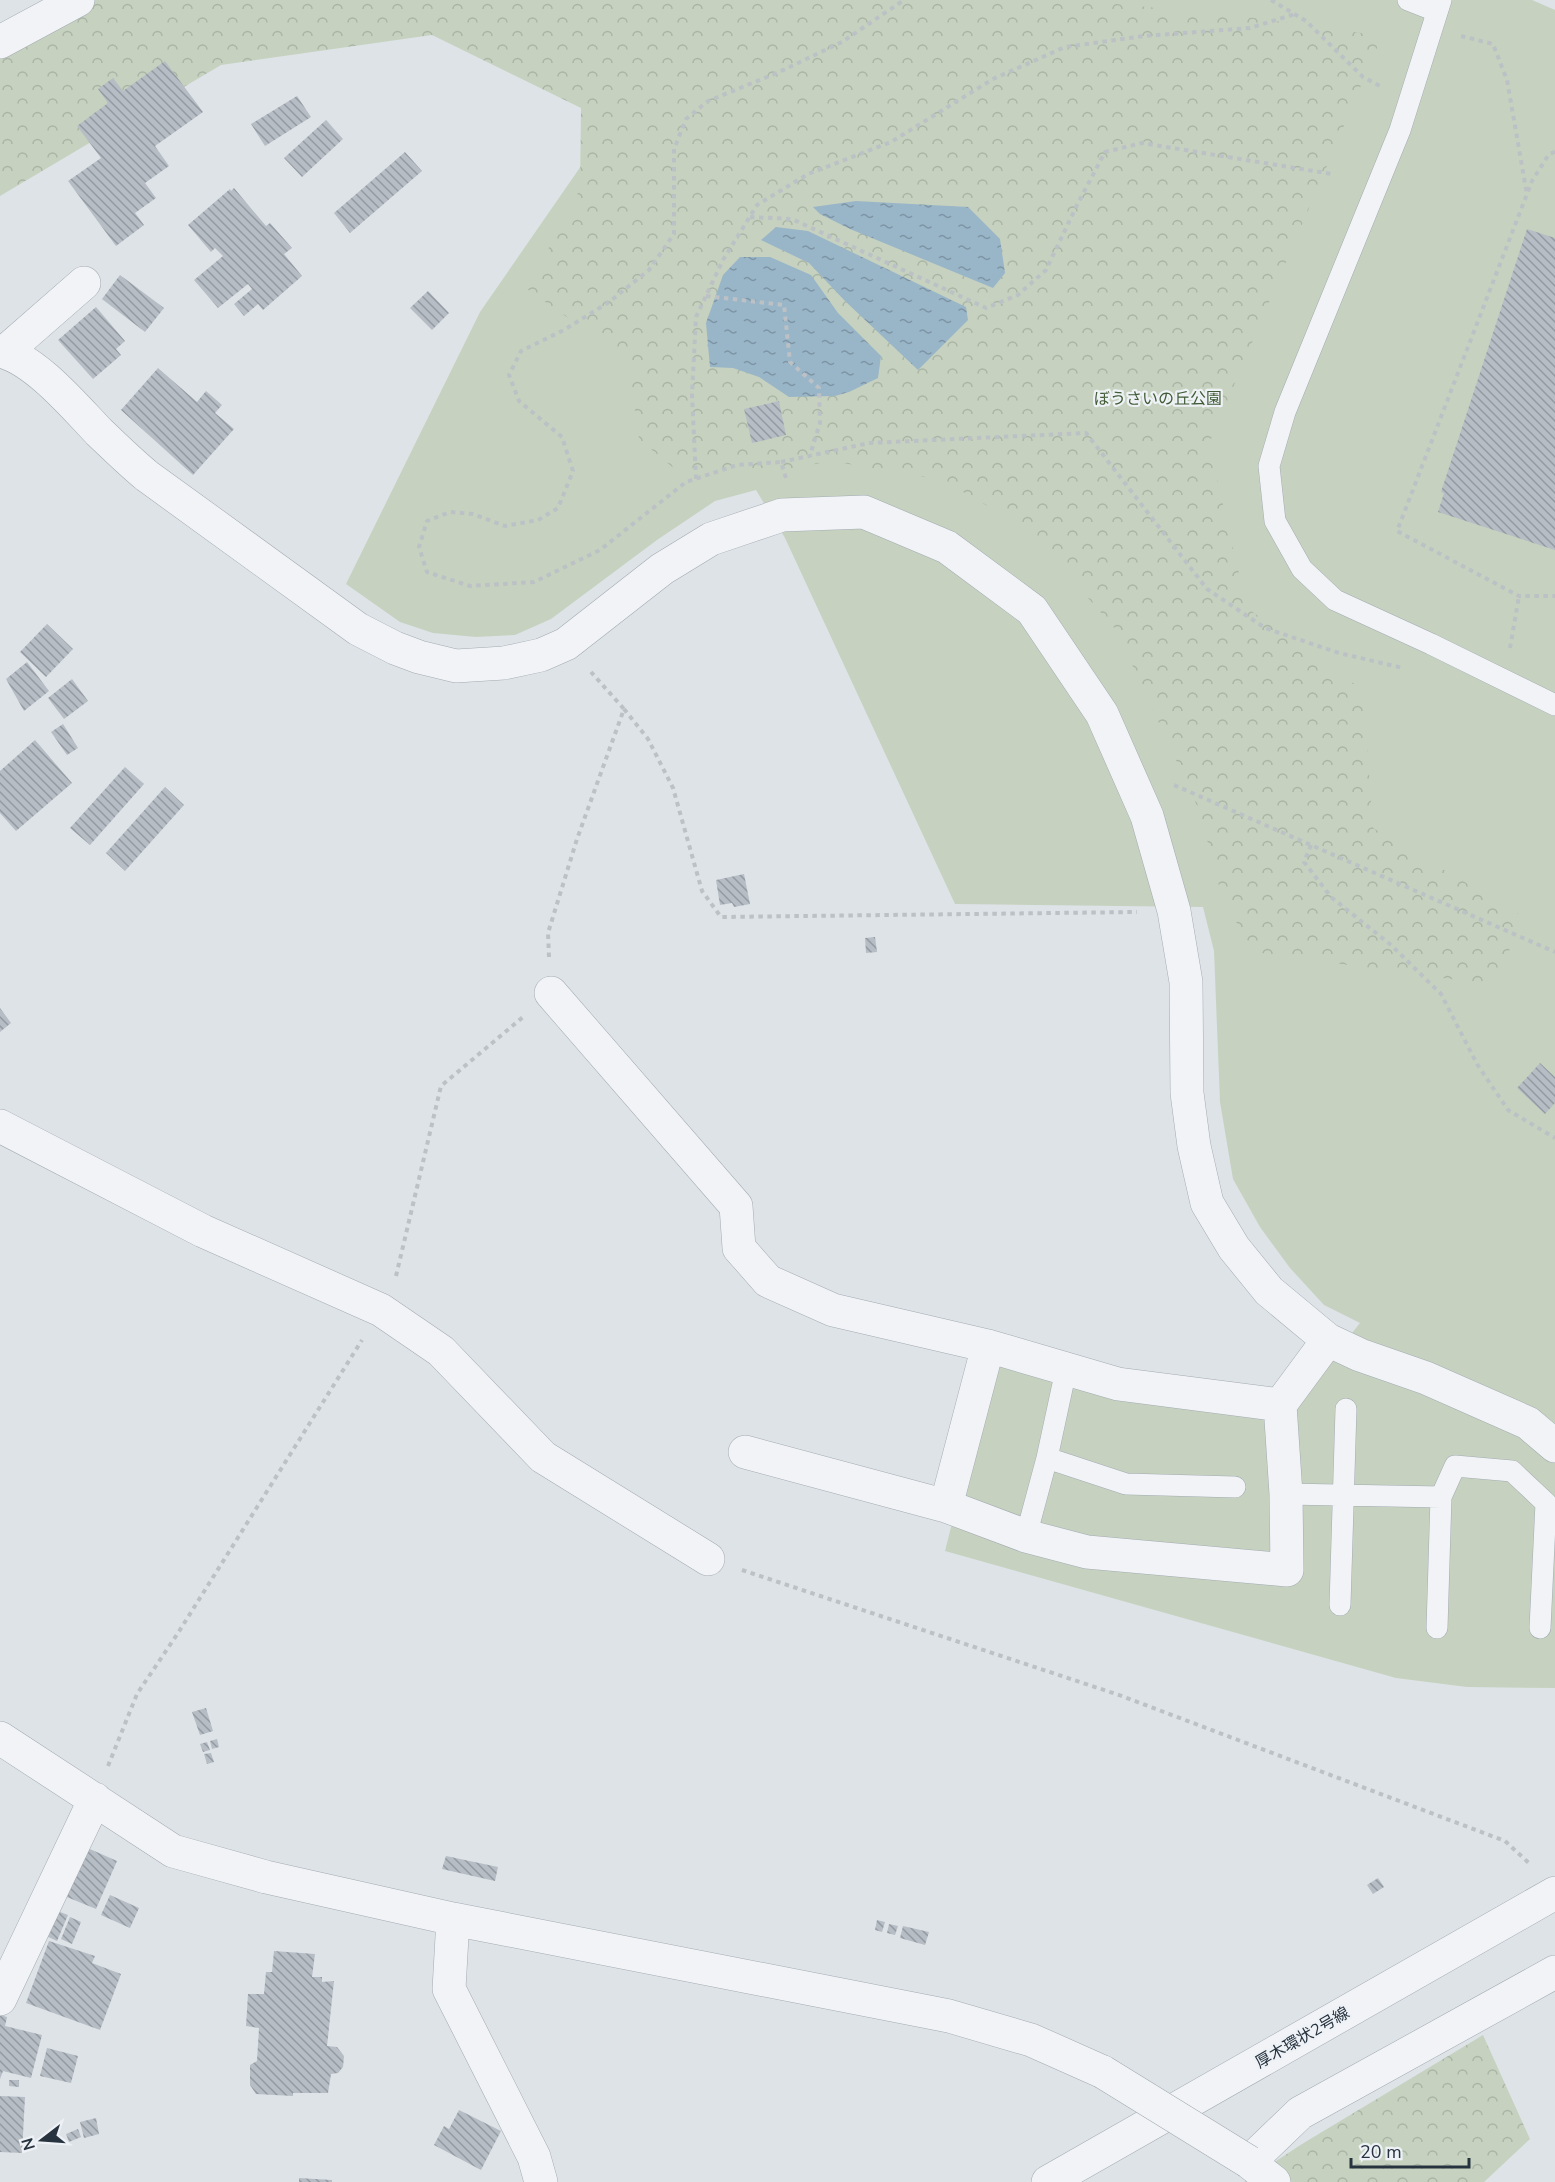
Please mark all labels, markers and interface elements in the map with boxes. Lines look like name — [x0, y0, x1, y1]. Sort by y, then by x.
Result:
park label: ぼうさいの丘公園 — [1094, 388, 1222, 410]
street label: 厚木環状2号線 — [1251, 2002, 1354, 2074]
north arrow — [12, 2110, 72, 2170]
scale bar — [1351, 2131, 1470, 2169]
text: N — [16, 2135, 41, 2153]
text: 20 m — [1360, 2140, 1402, 2164]

